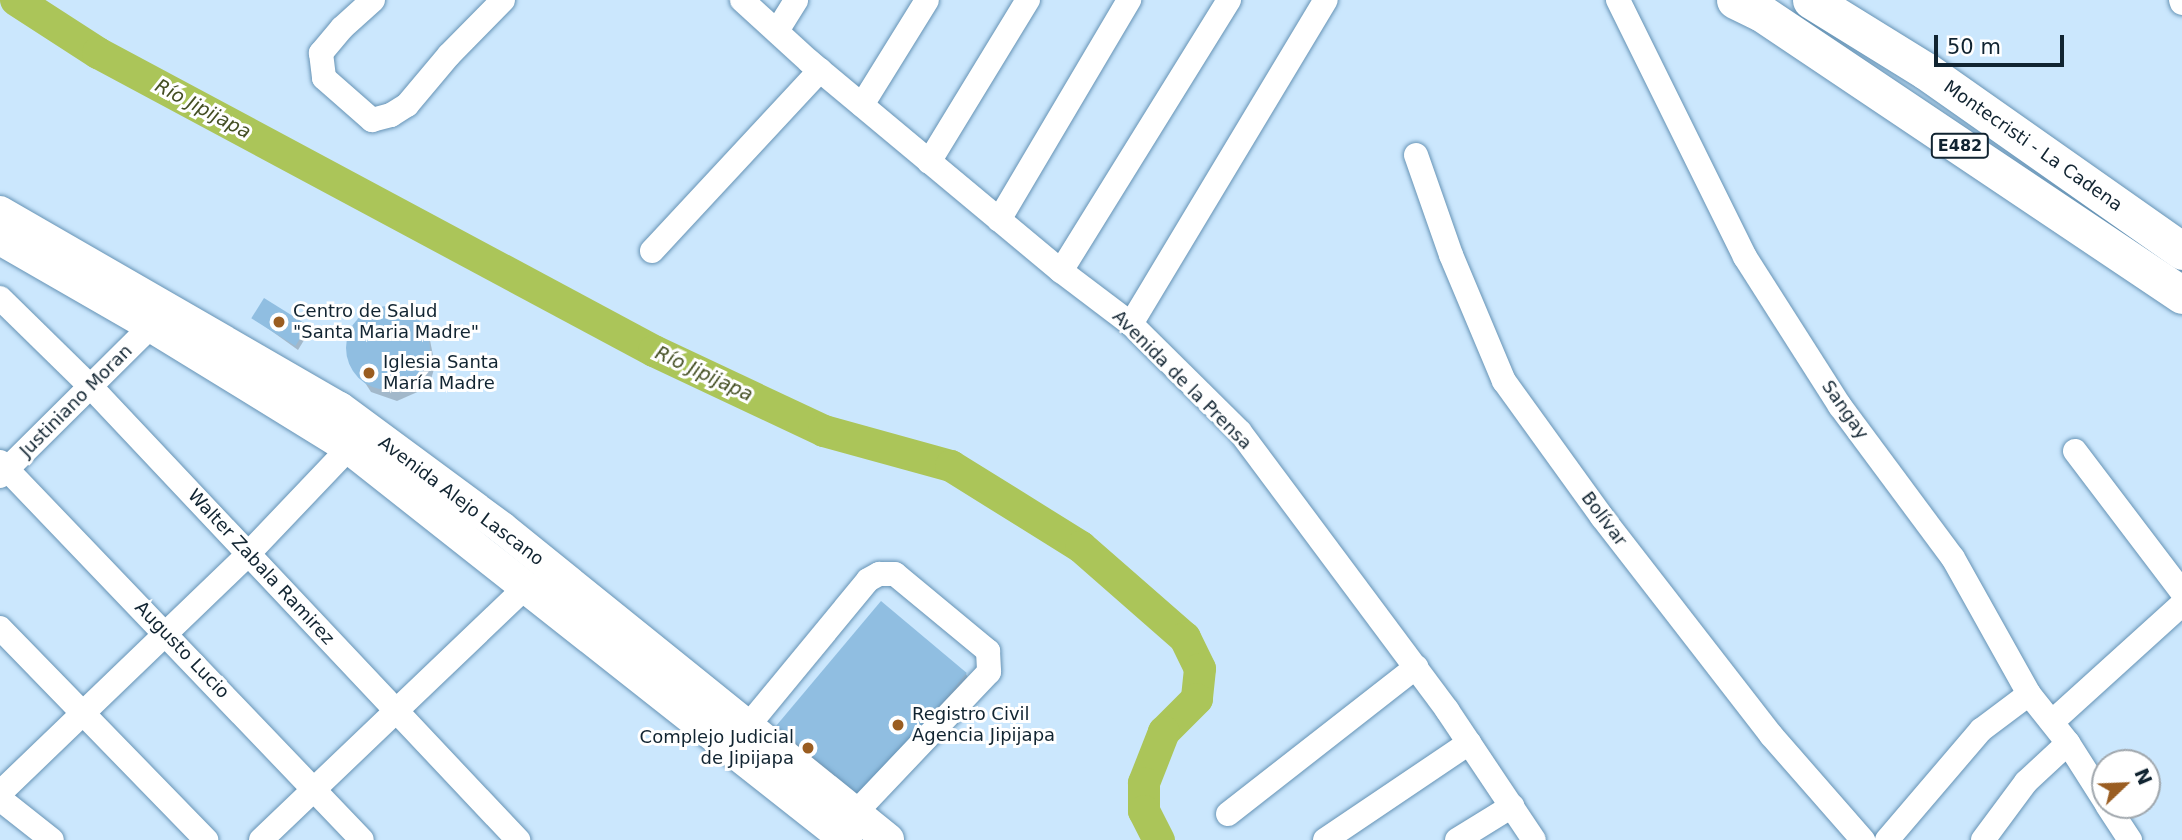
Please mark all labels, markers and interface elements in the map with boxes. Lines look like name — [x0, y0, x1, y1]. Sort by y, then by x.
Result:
scale bar — [1937, 21, 2066, 65]
text: 50 m — [1947, 35, 2001, 59]
water label: Río Jipijapa — [151, 74, 255, 144]
street label: Montecristi - La Cadena — [1940, 76, 2126, 216]
road number: E482 — [1930, 134, 1990, 158]
place label: Centro de Salud "Santa Maria Madre" — [293, 301, 479, 344]
street label: Avenida de la Prensa — [1108, 306, 1256, 454]
marker: Centro de Salud "Santa Maria Madre" — [271, 314, 287, 330]
street label: Justiniano Moran — [15, 340, 137, 462]
water label: Río Jipijapa — [652, 341, 756, 407]
place label: Iglesia Santa María Madre — [383, 352, 499, 394]
marker: Iglesia Santa María Madre — [361, 365, 377, 381]
street label: Sangay — [1817, 376, 1873, 444]
street label: Avenida Alejo Lascano — [374, 432, 548, 570]
street label: Walter Zabala Ramirez — [183, 485, 339, 649]
street label: Bolívar — [1577, 488, 1631, 550]
street label: Augusto Lucio — [130, 597, 234, 703]
place label: Registro Civil Agencia Jipijapa — [912, 704, 1055, 746]
marker: Registro Civil Agencia Jipijapa — [890, 717, 906, 733]
place label: Complejo Judicial de Jipijapa — [640, 727, 794, 770]
marker: Complejo Judicial de Jipijapa — [800, 740, 816, 756]
north arrow — [2091, 749, 2161, 819]
text: N — [2130, 765, 2157, 788]

